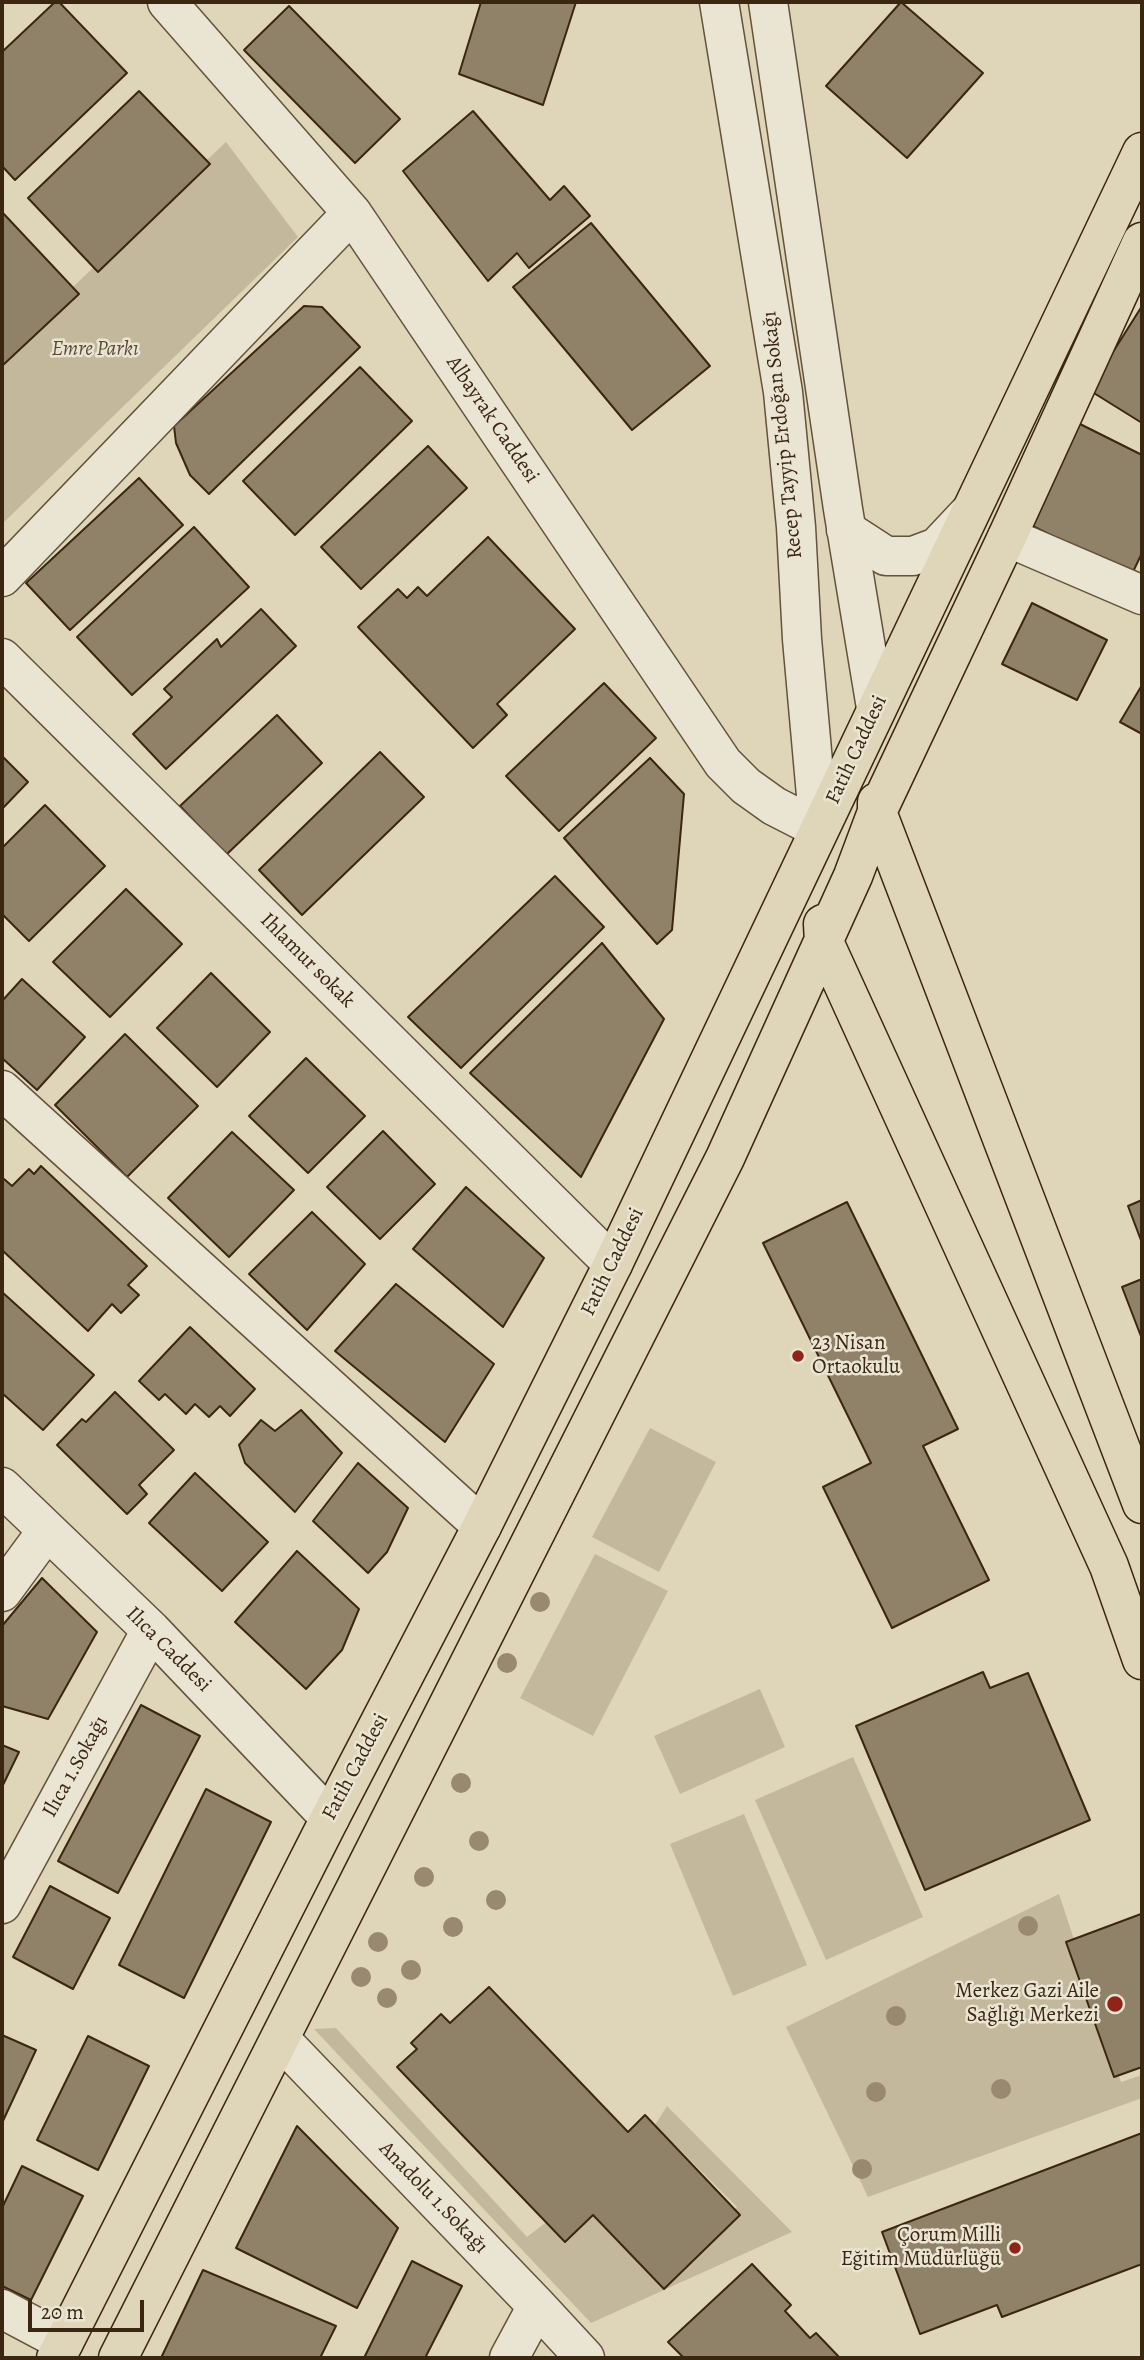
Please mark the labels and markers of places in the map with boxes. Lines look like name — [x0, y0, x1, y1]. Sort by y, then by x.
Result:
place label: 23 Nisan Ortaokulu — [812, 1331, 900, 1381]
marker: 23 Nisan Ortaokulu — [790, 1348, 806, 1364]
place label: Merkez Gazi Aile Sağlığı Merkezi — [955, 1979, 1099, 2029]
marker: Merkez Gazi Aile Sağlığı Merkezi — [1105, 1994, 1125, 2014]
place label: Çorum Milli Eğitim Müdürlüğü — [841, 2223, 1001, 2273]
marker: Çorum Milli Eğitim Müdürlüğü — [1007, 2240, 1023, 2256]

